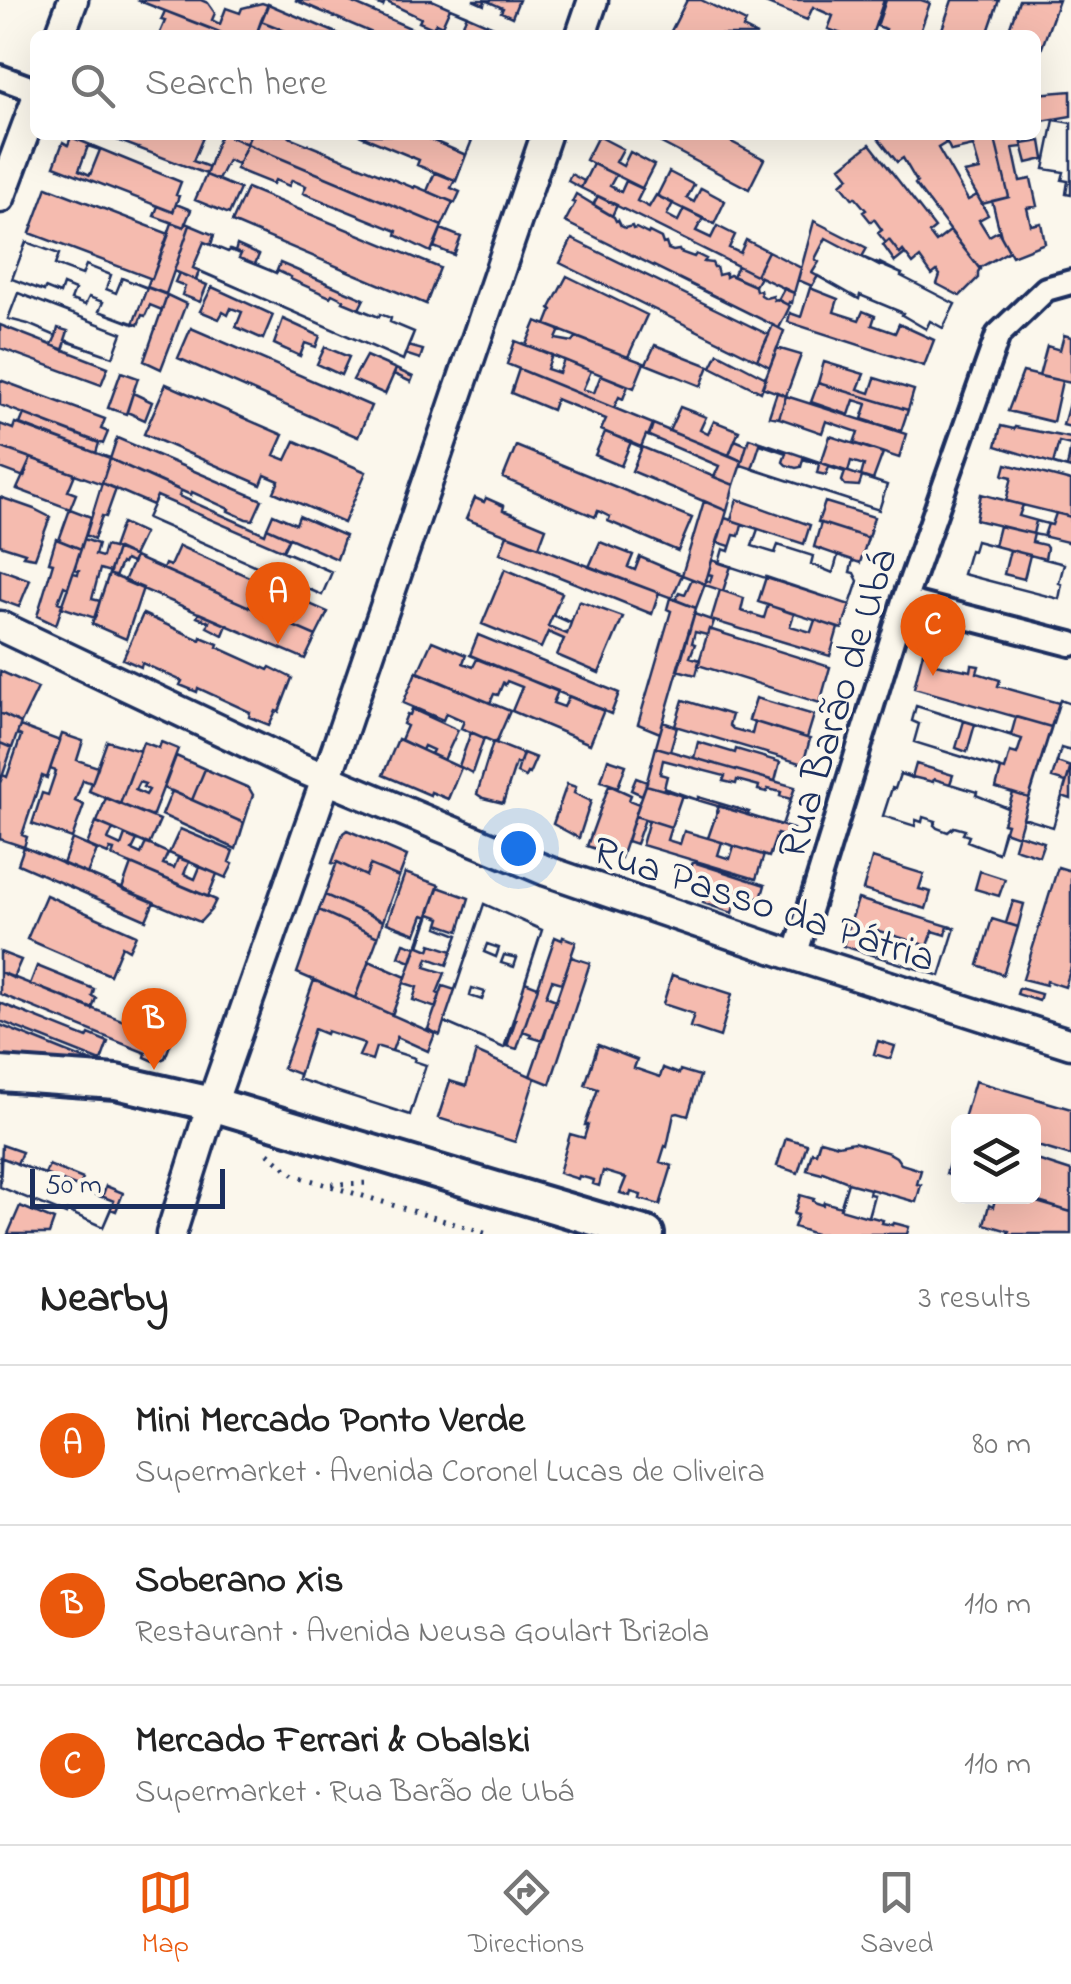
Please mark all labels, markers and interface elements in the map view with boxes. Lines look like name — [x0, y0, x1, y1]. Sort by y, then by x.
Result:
search box — [30, 30, 1041, 140]
text: Search here — [145, 57, 327, 113]
icon: search — [65, 58, 120, 113]
street label: Rua Barão de Ubá — [763, 542, 915, 867]
pin: A — [246, 562, 310, 644]
pin: C — [900, 594, 966, 676]
street label: Rua Passo da Pátria — [584, 822, 943, 990]
your location — [493, 823, 544, 874]
pin: B — [122, 988, 186, 1070]
map controls — [951, 1114, 1041, 1204]
button: layers — [951, 1114, 1041, 1204]
scale bar — [30, 1164, 225, 1208]
text: 50 m — [45, 1166, 102, 1207]
text: Nearby — [40, 1269, 168, 1330]
text: 3 results — [919, 1276, 1031, 1323]
text: Mini Mercado Ponto Verde — [135, 1394, 525, 1450]
text: A — [63, 1422, 82, 1469]
text: 80 m — [972, 1422, 1031, 1469]
text: Supermarket · Avenida Coronel Lucas de Oliveira — [135, 1450, 765, 1497]
text: Soberano Xis — [135, 1554, 343, 1610]
text: B — [62, 1582, 83, 1629]
text: 110 m — [964, 1582, 1031, 1629]
text: Restaurant · Avenida Neusa Goulart Brizola — [135, 1610, 709, 1657]
text: Mercado Ferrari & Obalski — [135, 1714, 530, 1770]
text: C — [64, 1742, 81, 1789]
text: 110 m — [964, 1742, 1031, 1789]
text: Supermarket · Rua Barão de Ubá — [135, 1770, 574, 1817]
tab: Map — [138, 1865, 193, 1966]
tab: Directions — [468, 1865, 585, 1966]
tab: Saved — [860, 1865, 933, 1966]

